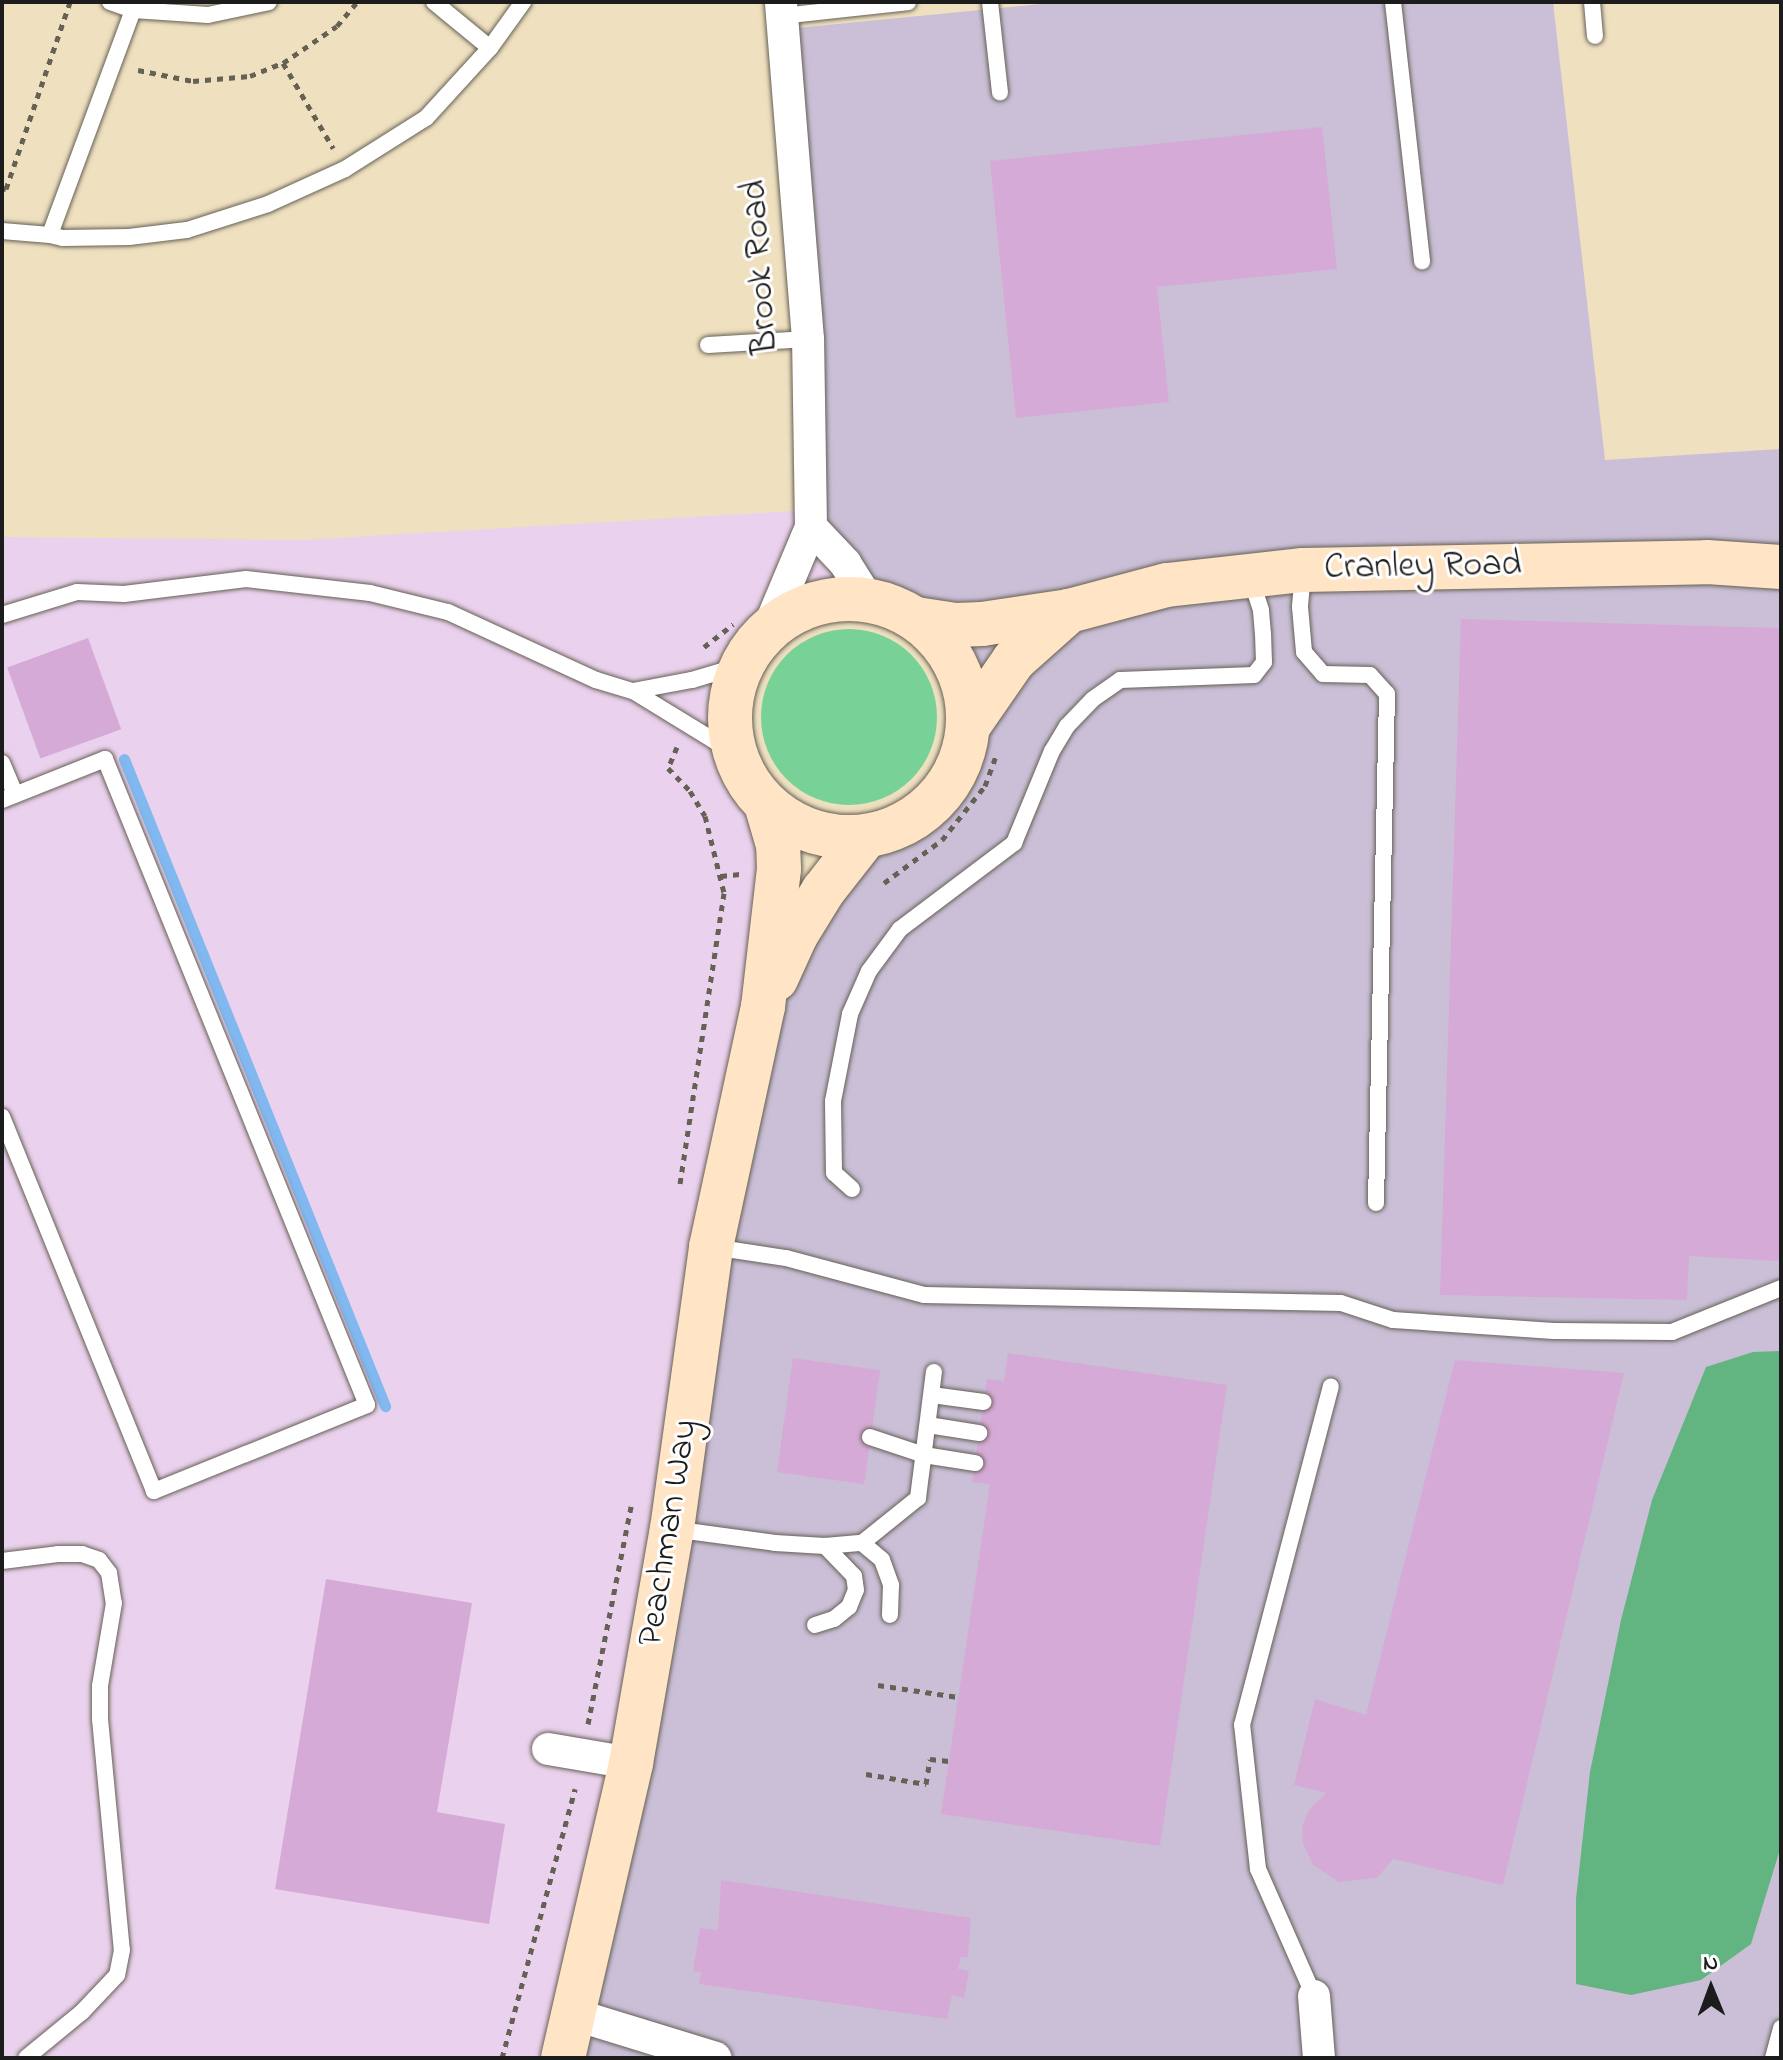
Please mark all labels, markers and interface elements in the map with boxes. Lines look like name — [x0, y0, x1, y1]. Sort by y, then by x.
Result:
street label: Brook Road — [733, 178, 789, 356]
street label: Cranley Road — [1324, 544, 1522, 590]
street label: Peachman Way — [630, 1417, 708, 1649]
north arrow — [1671, 1948, 1751, 2028]
text: N — [1703, 1948, 1718, 1980]

